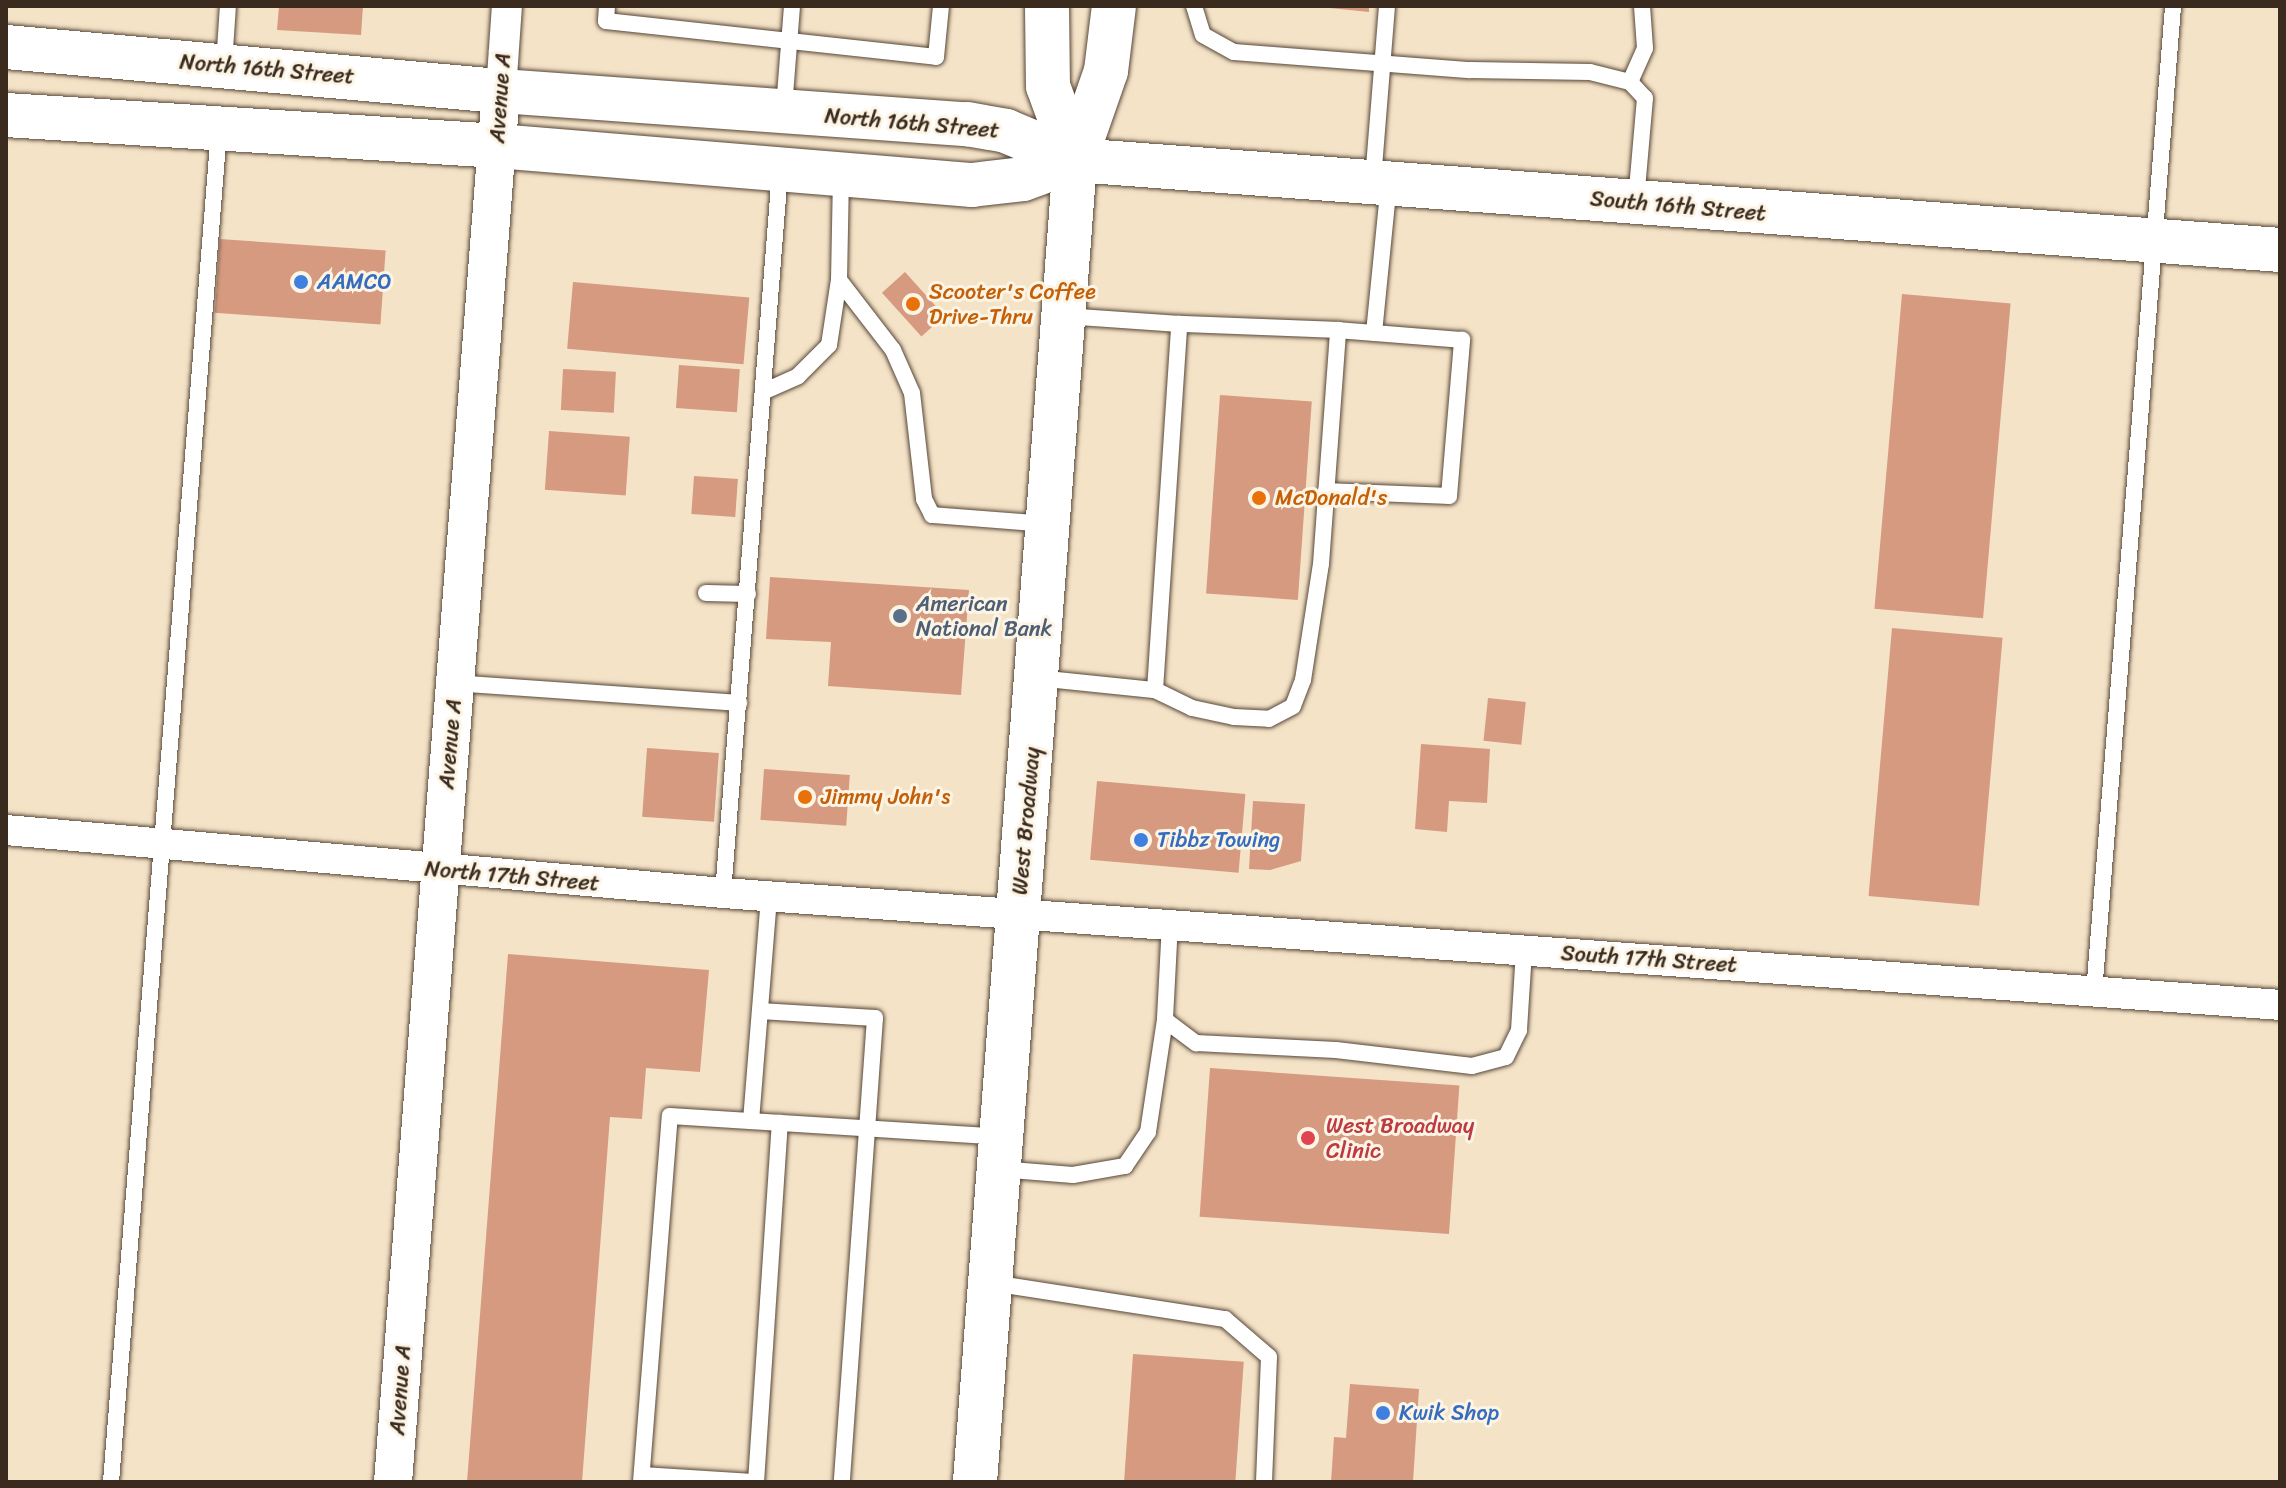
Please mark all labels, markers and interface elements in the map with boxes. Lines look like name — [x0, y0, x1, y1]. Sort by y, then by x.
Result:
street label: North 16th Street — [179, 48, 355, 90]
street label: Avenue A — [484, 52, 516, 144]
street label: North 16th Street — [824, 102, 1000, 144]
street label: South 16th Street — [1589, 185, 1767, 227]
place label: AAMCO — [317, 269, 392, 295]
marker: AAMCO — [292, 273, 310, 291]
place label: Scooter's Coffee Drive-Thru — [929, 278, 1096, 330]
marker: Scooter's Coffee Drive-Thru — [904, 295, 922, 313]
place label: McDonald's — [1275, 485, 1387, 511]
marker: McDonald's — [1250, 489, 1268, 507]
place label: American National Bank — [916, 590, 1052, 642]
marker: American National Bank — [891, 607, 909, 625]
street label: Avenue A — [433, 698, 467, 790]
street label: West Broadway — [1006, 746, 1046, 896]
place label: Jimmy John's — [821, 784, 950, 810]
marker: Jimmy John's — [796, 788, 814, 806]
place label: Tibbz Towing — [1157, 827, 1281, 853]
marker: Tibbz Towing — [1132, 831, 1150, 849]
street label: North 17th Street — [424, 855, 600, 897]
street label: South 17th Street — [1560, 940, 1738, 978]
place label: West Broadway Clinic — [1326, 1112, 1474, 1164]
marker: West Broadway Clinic — [1297, 1127, 1319, 1149]
street label: Avenue A — [384, 1344, 416, 1436]
place label: Kwik Shop — [1399, 1400, 1499, 1426]
marker: Kwik Shop — [1374, 1404, 1392, 1422]

